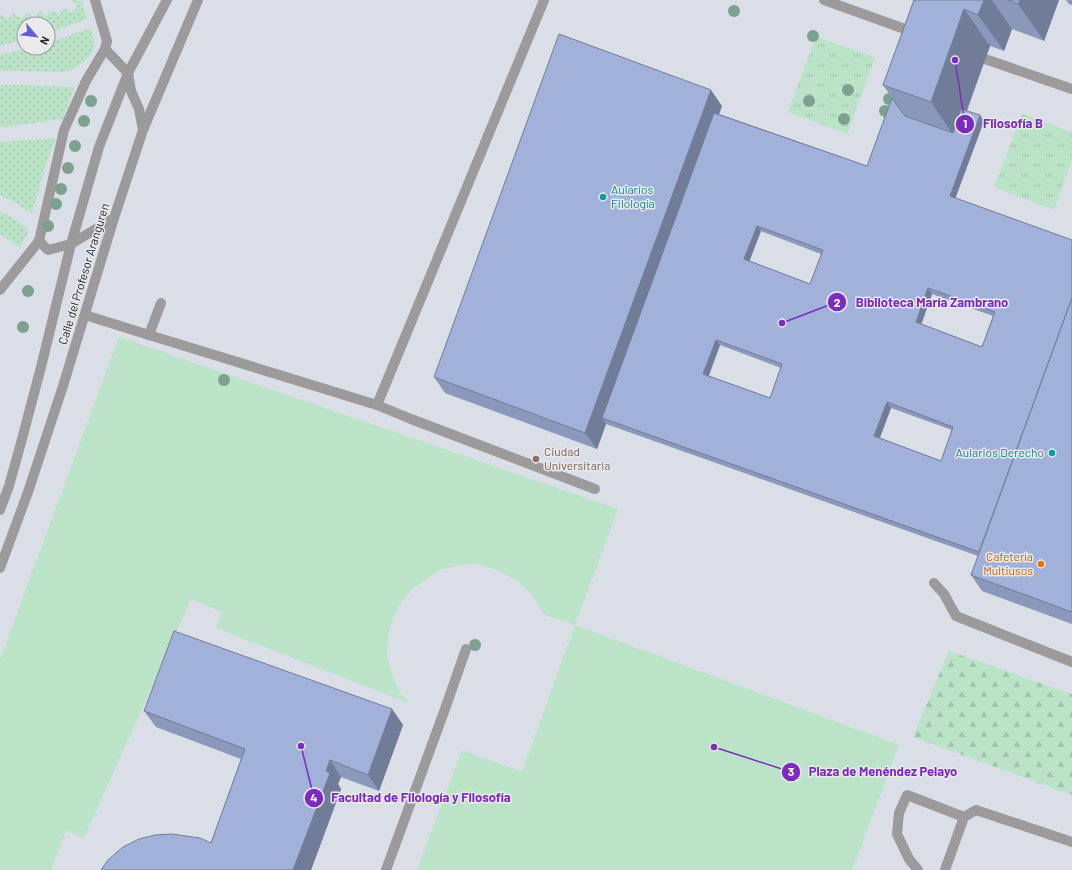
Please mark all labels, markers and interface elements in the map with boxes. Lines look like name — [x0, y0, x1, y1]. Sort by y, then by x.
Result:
north arrow — [16, 16, 56, 56]
text: N — [38, 35, 53, 47]
callout: Filosofía B — [955, 111, 1051, 136]
text: Filosofía B — [983, 115, 1043, 131]
text: 1 — [963, 116, 967, 130]
place label: Aularios Filología — [611, 182, 655, 210]
marker: Aularios Filología — [598, 192, 608, 202]
street label: Calle del Profesor Aranguren — [55, 201, 111, 346]
callout: Biblioteca María Zambrano — [827, 290, 1016, 315]
text: Biblioteca María Zambrano — [856, 294, 1008, 310]
text: 2 — [834, 295, 841, 309]
place label: Ciudad Universitaria — [544, 444, 610, 472]
place label: Aularios Derecho — [956, 445, 1044, 459]
marker: Aularios Derecho — [1047, 448, 1057, 458]
marker: Ciudad Universitaria — [531, 454, 541, 464]
place label: Cafetería Multiusos — [983, 549, 1033, 577]
marker: Cafetería Multiusos — [1036, 559, 1046, 569]
callout: Plaza de Menéndez Pelayo — [781, 759, 965, 784]
text: Plaza de Menéndez Pelayo — [809, 763, 957, 779]
text: 3 — [788, 764, 794, 778]
callout: Facultad de Filología y Filosofía — [304, 785, 519, 810]
text: Facultad de Filología y Filosofía — [331, 789, 511, 805]
text: 4 — [310, 790, 318, 804]

